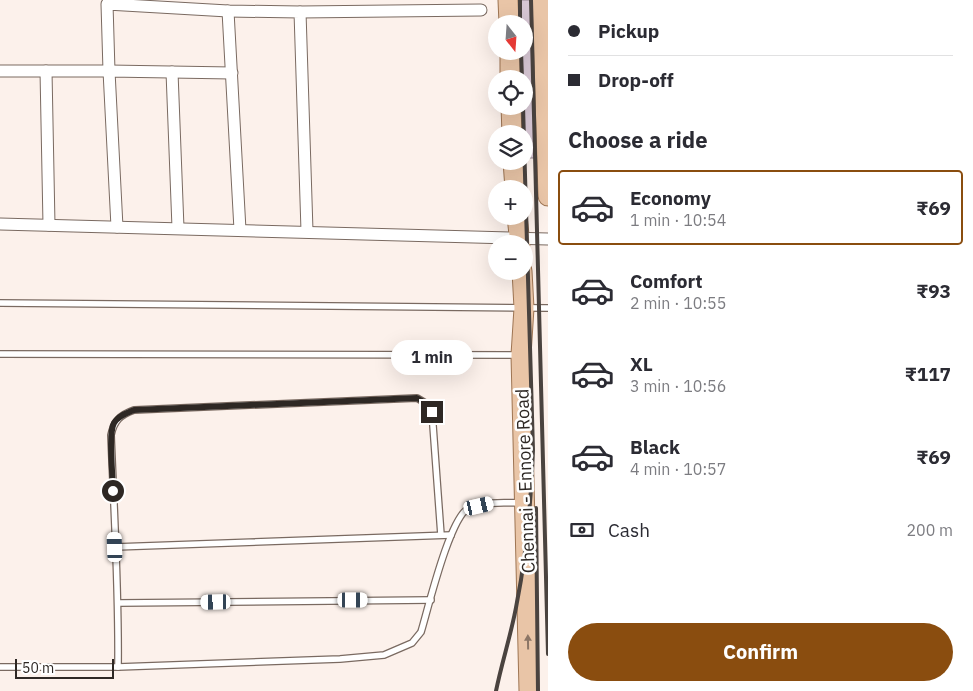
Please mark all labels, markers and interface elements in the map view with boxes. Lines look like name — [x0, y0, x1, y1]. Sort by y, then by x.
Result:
north arrow — [488, 15, 532, 60]
map controls — [488, 15, 533, 280]
text: Pickup — [598, 19, 659, 43]
text: Drop-off — [598, 68, 674, 92]
button: locate — [488, 70, 533, 115]
button: layers — [488, 125, 533, 170]
text: Choose a ride — [568, 125, 708, 154]
button: + — [488, 180, 533, 225]
icon: car — [570, 185, 615, 230]
text: Economy — [630, 186, 711, 210]
text: ₹69 — [916, 196, 951, 220]
text: 1 min · 10:54 — [630, 210, 726, 230]
button: − — [488, 235, 533, 280]
icon: car — [570, 268, 615, 313]
text: Comfort — [630, 269, 703, 293]
text: ₹93 — [916, 279, 951, 303]
text: 2 min · 10:55 — [630, 293, 726, 313]
callout: 1 min — [391, 340, 473, 374]
text: 1 min — [411, 347, 453, 367]
icon: car — [570, 351, 615, 396]
text: XL — [630, 352, 653, 376]
text: ₹117 — [905, 362, 951, 386]
text: 3 min · 10:56 — [630, 376, 726, 396]
street label: Chennai - Ennore Road — [510, 388, 540, 574]
route end — [421, 401, 443, 423]
icon: car — [570, 434, 615, 479]
text: Black — [630, 435, 680, 459]
text: ₹69 — [916, 445, 951, 469]
text: 4 min · 10:57 — [630, 459, 726, 479]
route start — [102, 480, 124, 502]
car — [462, 495, 495, 517]
icon: cash — [568, 516, 596, 544]
text: Cash — [608, 518, 650, 542]
text: 200 m — [906, 520, 953, 540]
car — [106, 532, 123, 562]
car — [338, 593, 368, 608]
car — [200, 594, 231, 610]
button: Confirm — [568, 623, 953, 681]
one-way arrow — [524, 634, 532, 650]
scale bar — [15, 656, 114, 679]
text: 50 m — [22, 659, 54, 677]

